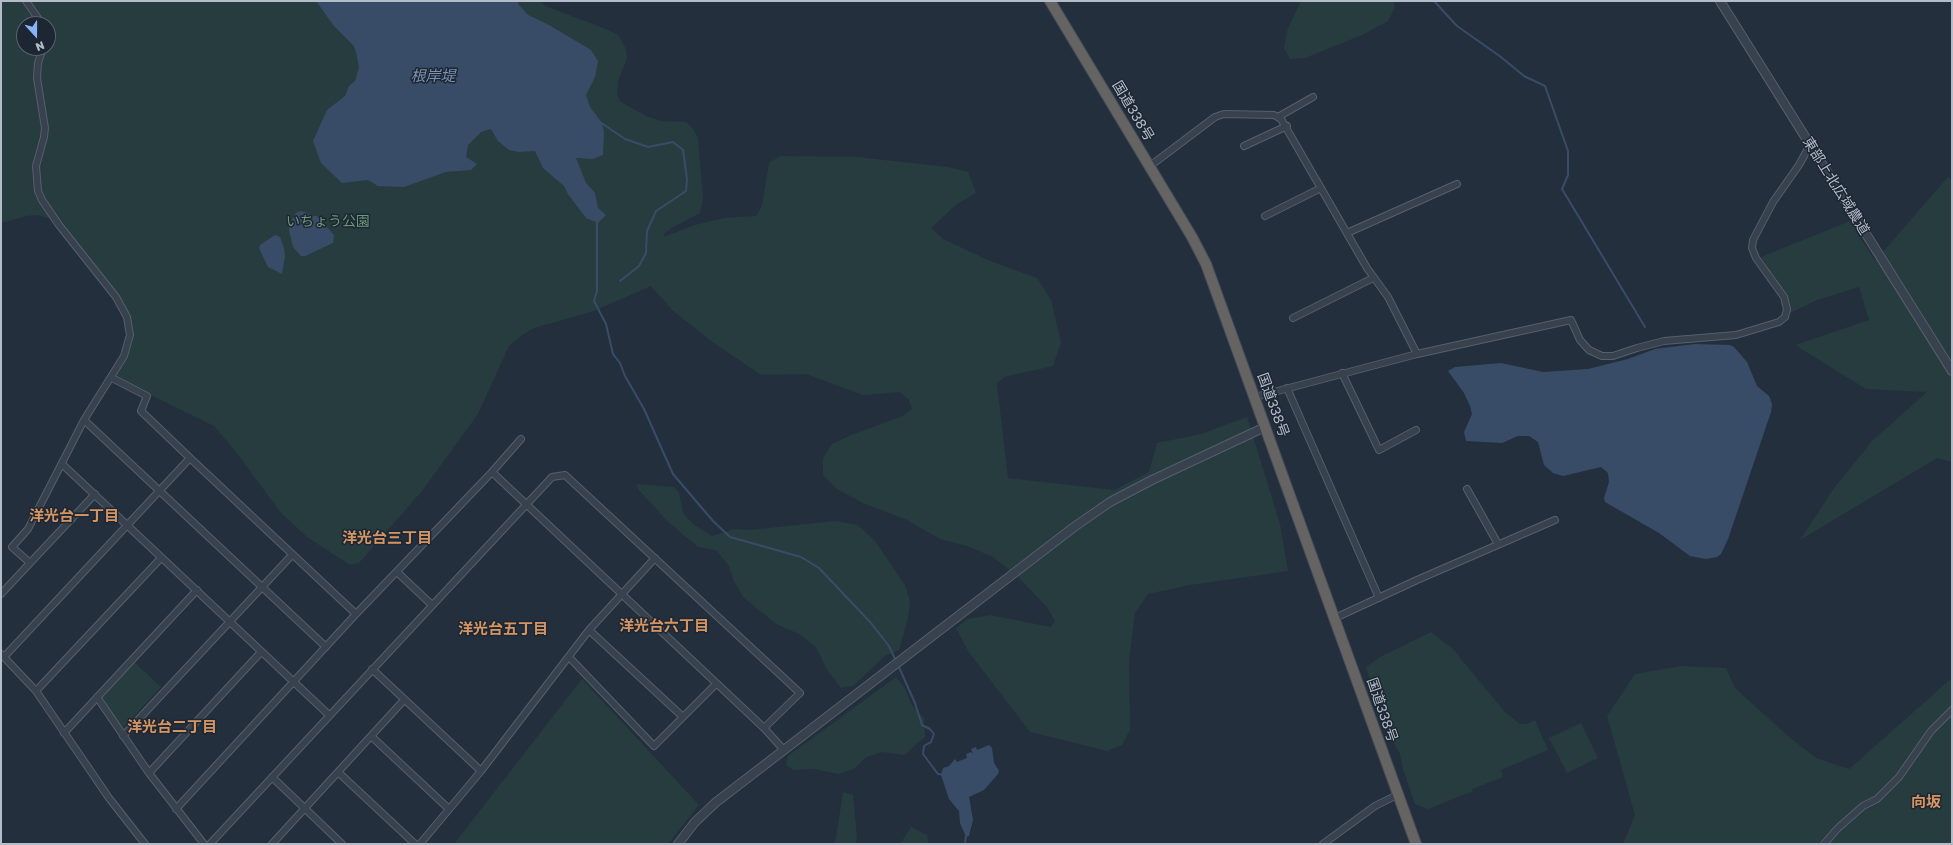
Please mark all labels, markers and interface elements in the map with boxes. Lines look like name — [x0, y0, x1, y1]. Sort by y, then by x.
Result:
north arrow — [16, 16, 56, 56]
text: N — [34, 39, 46, 54]
water label: 根岸堤 — [411, 67, 455, 85]
street label: 国道338号 — [1109, 78, 1157, 144]
street label: 東部上北広域農道 — [1799, 134, 1873, 238]
park label: いちょう公園 — [286, 214, 370, 230]
street label: 国道338号 — [1254, 371, 1292, 439]
district label: 洋光台一丁目 — [29, 507, 119, 525]
district label: 洋光台三丁目 — [342, 529, 432, 547]
district label: 洋光台六丁目 — [619, 617, 709, 635]
district label: 洋光台五丁目 — [458, 620, 548, 638]
street label: 国道338号 — [1363, 676, 1401, 744]
district label: 洋光台二丁目 — [127, 718, 217, 736]
district label: 向坂 — [1911, 793, 1941, 811]

